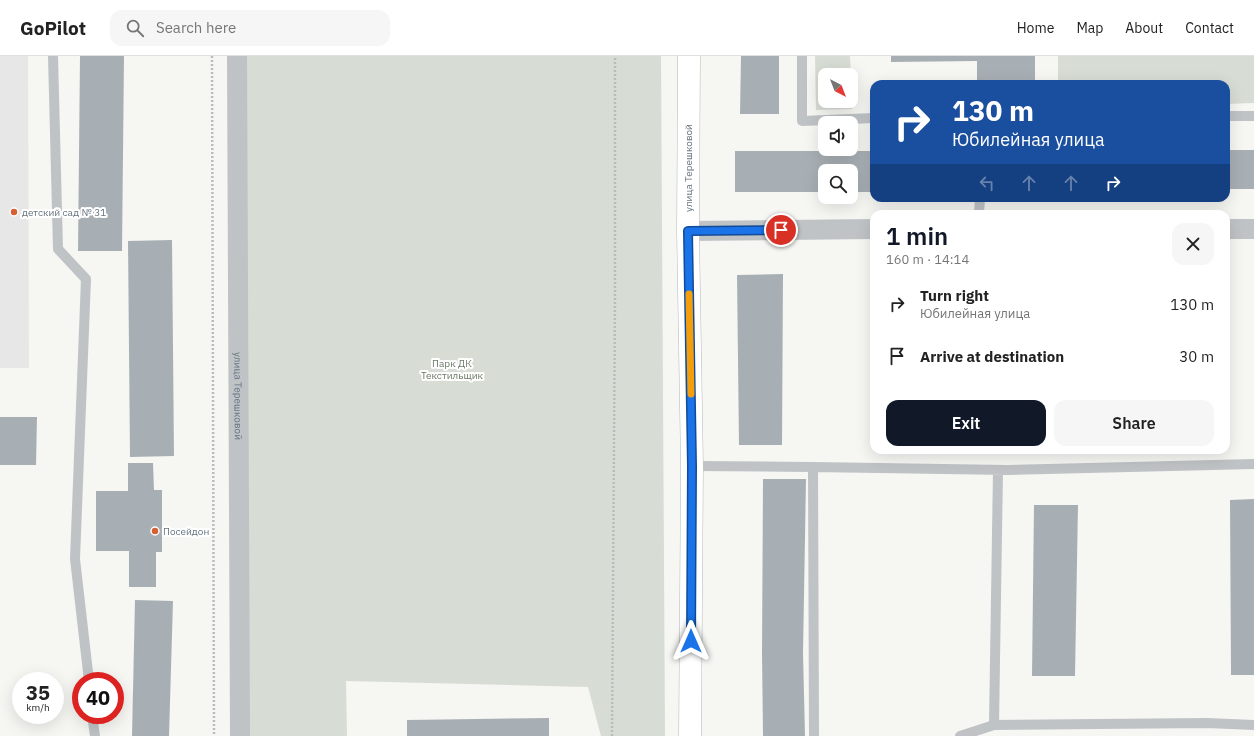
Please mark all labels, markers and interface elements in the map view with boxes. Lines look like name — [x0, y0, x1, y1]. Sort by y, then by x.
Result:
search box — [110, 10, 390, 46]
text: GoPilot — [20, 16, 86, 40]
icon: search — [124, 17, 146, 39]
text: Search here — [156, 18, 236, 37]
text: Home — [1017, 19, 1054, 37]
text: Map — [1076, 19, 1103, 37]
text: About — [1125, 19, 1163, 37]
text: Contact — [1185, 19, 1234, 37]
north arrow — [818, 68, 858, 108]
map controls — [818, 68, 858, 204]
text: 130 m — [952, 92, 1034, 129]
icon: right — [886, 96, 938, 148]
button: sound — [818, 116, 858, 156]
street label: улица Терешковой — [682, 124, 695, 212]
text: Юбилейная улица — [952, 128, 1105, 151]
button: search — [818, 164, 858, 204]
icon: left — [976, 172, 998, 194]
icon: ahead — [1018, 172, 1040, 194]
icon: ahead — [1060, 172, 1082, 194]
icon: right — [1102, 172, 1124, 194]
place label: детский сад № 31 — [22, 206, 106, 219]
marker: детский сад № 31 — [9, 207, 19, 217]
pin — [764, 213, 798, 247]
icon: arrive — [770, 219, 792, 241]
text: 1 min — [886, 220, 948, 252]
button: close — [1172, 223, 1214, 265]
text: 160 m · 14:14 — [886, 251, 969, 268]
text: Turn right — [920, 286, 989, 305]
icon: right — [886, 293, 908, 315]
text: 130 m — [1170, 295, 1214, 314]
text: Юбилейная улица — [920, 305, 1030, 322]
icon: arrive — [886, 345, 908, 367]
text: Arrive at destination — [920, 347, 1064, 366]
text: 30 m — [1179, 347, 1214, 366]
street label: улица Терешковой — [232, 352, 245, 440]
park label: Парк ДК Текстильщик — [421, 357, 484, 382]
button: Exit — [886, 400, 1046, 446]
button: Share — [1054, 400, 1214, 446]
place label: Посейдон — [163, 525, 209, 538]
marker: Посейдон — [150, 526, 160, 536]
position arrow — [670, 620, 712, 662]
speed limit sign: 40 — [72, 672, 124, 724]
text: 35 — [26, 679, 50, 706]
text: km/h — [26, 701, 50, 714]

